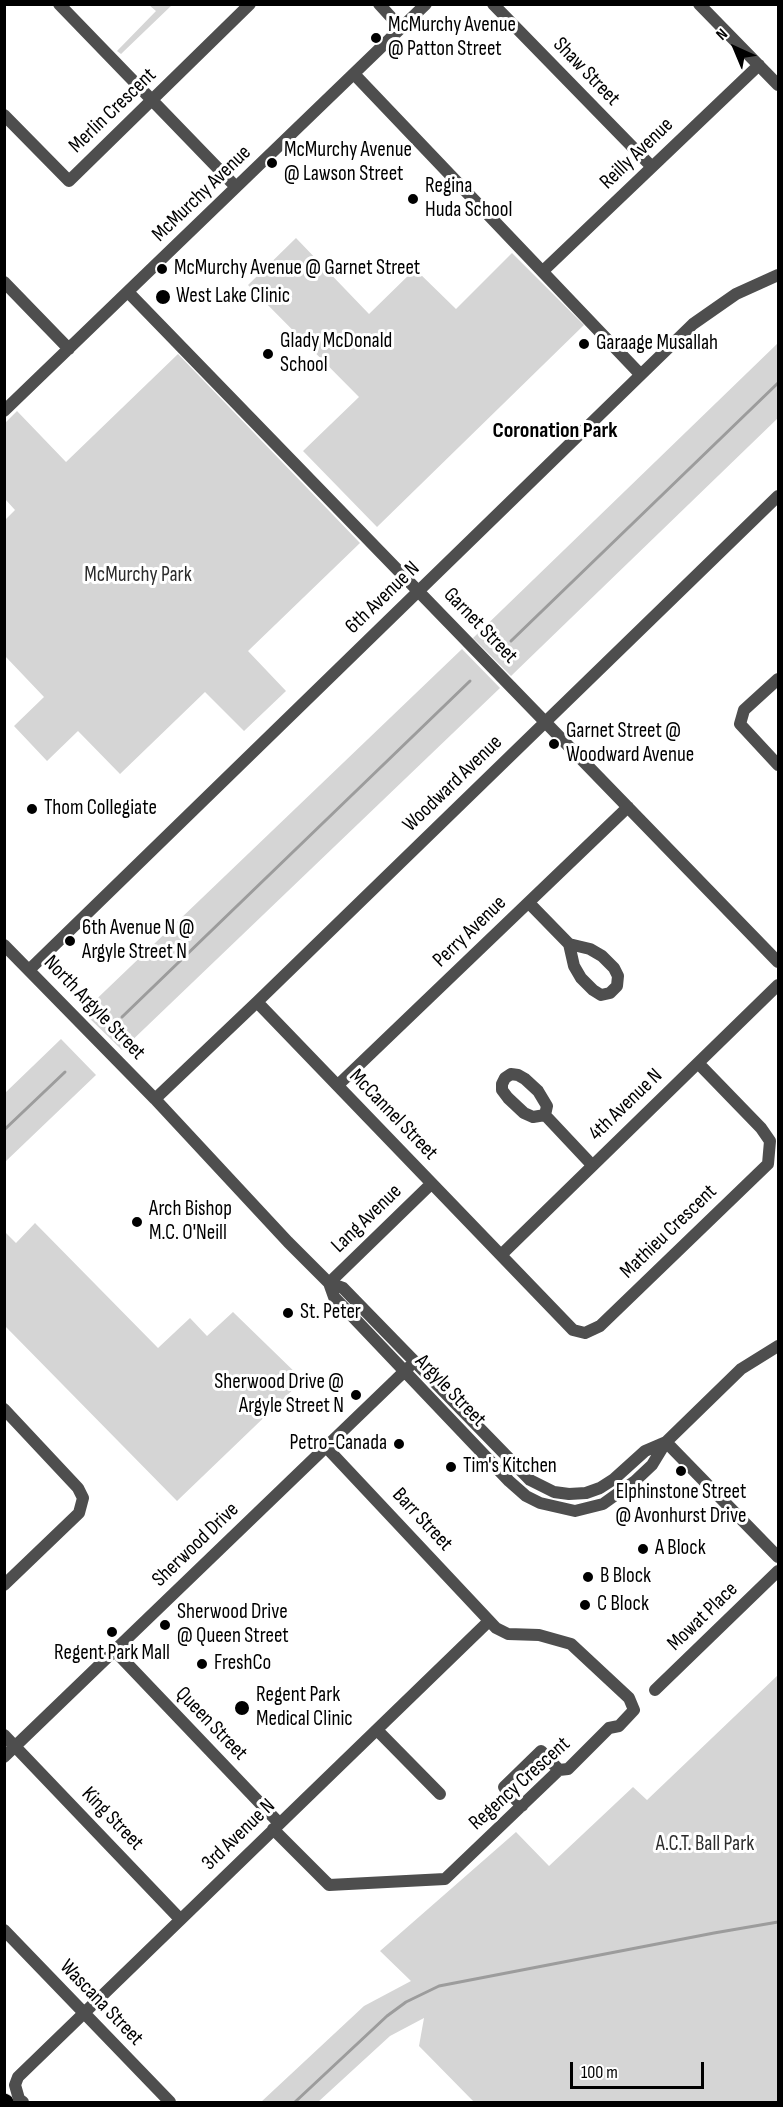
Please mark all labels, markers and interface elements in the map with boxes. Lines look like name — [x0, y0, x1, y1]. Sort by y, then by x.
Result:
place label: McMurchy Avenue @ Patton Street — [388, 13, 516, 63]
north arrow — [705, 18, 765, 78]
text: N — [712, 25, 732, 44]
marker: McMurchy Avenue @ Patton Street — [369, 31, 383, 45]
street label: Shaw Street — [547, 33, 625, 111]
street label: Merlin Crescent — [64, 63, 162, 159]
street label: Reilly Avenue — [595, 113, 679, 195]
place label: McMurchy Avenue @ Lawson Street — [284, 138, 412, 188]
street label: McMurchy Avenue — [147, 141, 257, 247]
marker: McMurchy Avenue @ Lawson Street — [265, 156, 279, 170]
place label: Regina Huda School — [425, 174, 512, 224]
marker: Regina Huda School — [406, 192, 420, 206]
place label: McMurchy Avenue @ Garnet Street — [174, 256, 420, 282]
marker: McMurchy Avenue @ Garnet Street — [155, 262, 169, 276]
place label: West Lake Clinic — [176, 284, 290, 310]
marker: West Lake Clinic — [154, 288, 172, 306]
place label: Glady McDonald School — [280, 329, 392, 379]
place label: Garaage Musallah — [596, 331, 718, 357]
marker: Garaage Musallah — [577, 337, 591, 351]
marker: Glady McDonald School — [261, 347, 275, 361]
district label: Coronation Park — [493, 418, 617, 444]
street label: 6th Avenue N — [341, 557, 425, 639]
park label: McMurchy Park — [84, 563, 192, 589]
street label: Garnet Street — [438, 583, 522, 669]
place label: Garnet Street @ Woodward Avenue — [566, 719, 694, 769]
street label: Woodward Avenue — [398, 730, 508, 838]
marker: Garnet Street @ Woodward Avenue — [547, 737, 561, 751]
place label: Thom Collegiate — [44, 796, 157, 822]
marker: Thom Collegiate — [25, 802, 39, 816]
street label: Perry Avenue — [428, 891, 512, 973]
place label: 6th Avenue N @ Argyle Street N — [82, 916, 194, 966]
marker: 6th Avenue N @ Argyle Street N — [63, 934, 77, 948]
street label: North Argyle Street — [38, 951, 150, 1065]
street label: McCannel Street — [343, 1064, 443, 1166]
street label: 4th Avenue N — [584, 1064, 668, 1146]
street label: Lang Avenue — [327, 1179, 407, 1259]
street label: Mathieu Crescent — [615, 1180, 723, 1284]
place label: Arch Bishop M.C. O'Neill — [149, 1197, 232, 1247]
marker: Arch Bishop M.C. O'Neill — [130, 1215, 144, 1229]
place label: St. Peter — [300, 1300, 361, 1326]
marker: St. Peter — [281, 1306, 295, 1320]
street label: Argyle Street — [409, 1350, 491, 1432]
place label: Sherwood Drive @ Argyle Street N — [214, 1370, 344, 1420]
marker: Sherwood Drive @ Argyle Street N — [349, 1388, 363, 1402]
place label: Petro-Canada — [289, 1431, 387, 1457]
marker: Petro-Canada — [392, 1437, 406, 1451]
place label: Tim's Kitchen — [463, 1454, 557, 1480]
marker: Tim's Kitchen — [444, 1460, 458, 1474]
marker: Elphinstone Street @ Avonhurst Drive — [674, 1464, 688, 1478]
place label: Elphinstone Street @ Avonhurst Drive — [616, 1480, 746, 1530]
street label: Barr Street — [386, 1483, 458, 1557]
street label: Sherwood Drive — [147, 1498, 245, 1592]
place label: A Block — [655, 1536, 706, 1562]
marker: A Block — [636, 1542, 650, 1556]
place label: B Block — [600, 1564, 651, 1590]
marker: B Block — [581, 1570, 595, 1584]
street label: Mowat Place — [663, 1577, 743, 1657]
place label: C Block — [597, 1592, 649, 1618]
marker: C Block — [578, 1598, 592, 1612]
place label: Sherwood Drive @ Queen Street — [177, 1600, 289, 1650]
marker: Sherwood Drive @ Queen Street — [158, 1618, 172, 1632]
marker: Regent Park Mall — [105, 1625, 119, 1639]
place label: Regent Park Mall — [54, 1641, 170, 1667]
place label: FreshCo — [214, 1651, 271, 1677]
marker: FreshCo — [195, 1657, 209, 1671]
street label: Queen Street — [170, 1682, 252, 1766]
place label: Regent Park Medical Clinic — [256, 1683, 353, 1733]
marker: Regent Park Medical Clinic — [233, 1699, 251, 1717]
street label: Regency Crescent — [464, 1732, 576, 1836]
street label: King Street — [76, 1782, 148, 1856]
street label: 3rd Avenue N — [197, 1794, 281, 1876]
park label: A.C.T. Ball Park — [656, 1832, 754, 1858]
street label: Wascana Street — [54, 1955, 148, 2051]
scale bar — [573, 2050, 706, 2088]
text: 100 m — [581, 2062, 618, 2083]

